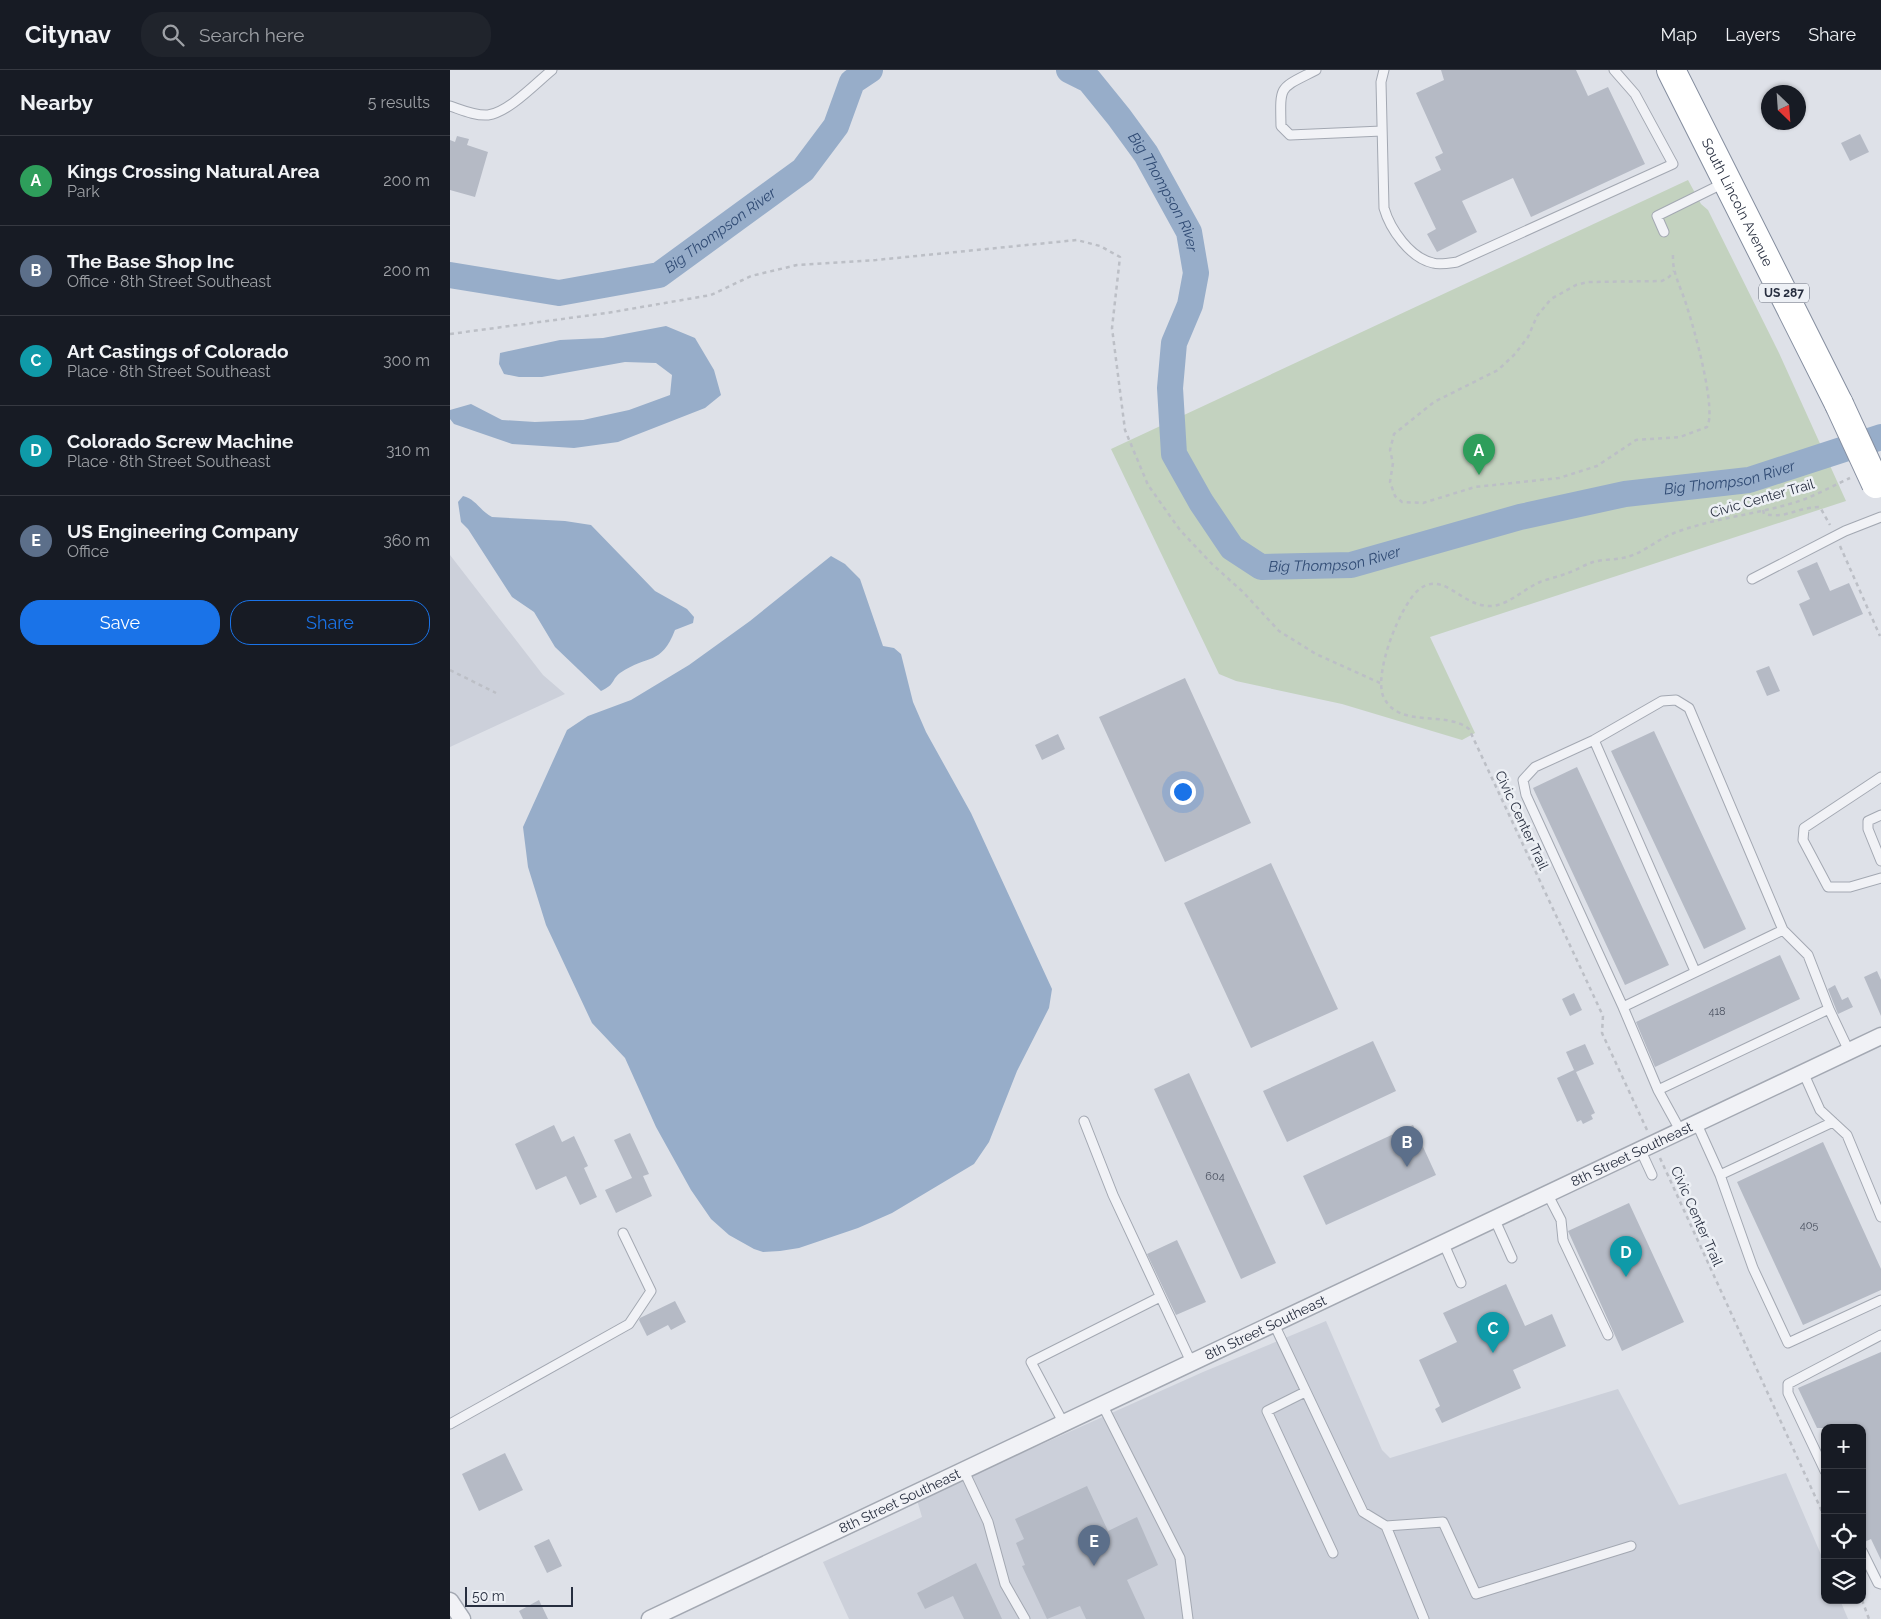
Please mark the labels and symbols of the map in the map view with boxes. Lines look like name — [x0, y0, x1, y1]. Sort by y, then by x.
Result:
north arrow — [1761, 85, 1806, 130]
water label: Big Thompson River — [1124, 129, 1201, 254]
street label: South Lincoln Avenue — [1699, 136, 1776, 269]
water label: Big Thompson River — [661, 183, 780, 277]
road number: US 287 — [1759, 284, 1809, 302]
pin: A — [1463, 434, 1495, 475]
water label: Big Thompson River — [1663, 456, 1798, 499]
street label: Civic Center Trail — [1708, 475, 1816, 521]
water label: Big Thompson River — [1268, 542, 1403, 576]
street label: Civic Center Trail — [1492, 768, 1552, 872]
your location — [1170, 779, 1196, 805]
house number: 418 — [1708, 1005, 1726, 1018]
street label: 8th Street Southeast — [1568, 1118, 1695, 1190]
pin: B — [1391, 1126, 1423, 1167]
street label: Civic Center Trail — [1668, 1164, 1726, 1269]
house number: 604 — [1205, 1170, 1225, 1183]
house number: 405 — [1800, 1219, 1818, 1232]
pin: D — [1610, 1236, 1642, 1277]
street label: 8th Street Southeast — [1202, 1292, 1329, 1363]
pin: C — [1477, 1312, 1509, 1353]
street label: 8th Street Southeast — [836, 1465, 963, 1536]
pin: E — [1078, 1525, 1110, 1566]
scale bar — [465, 1584, 572, 1607]

